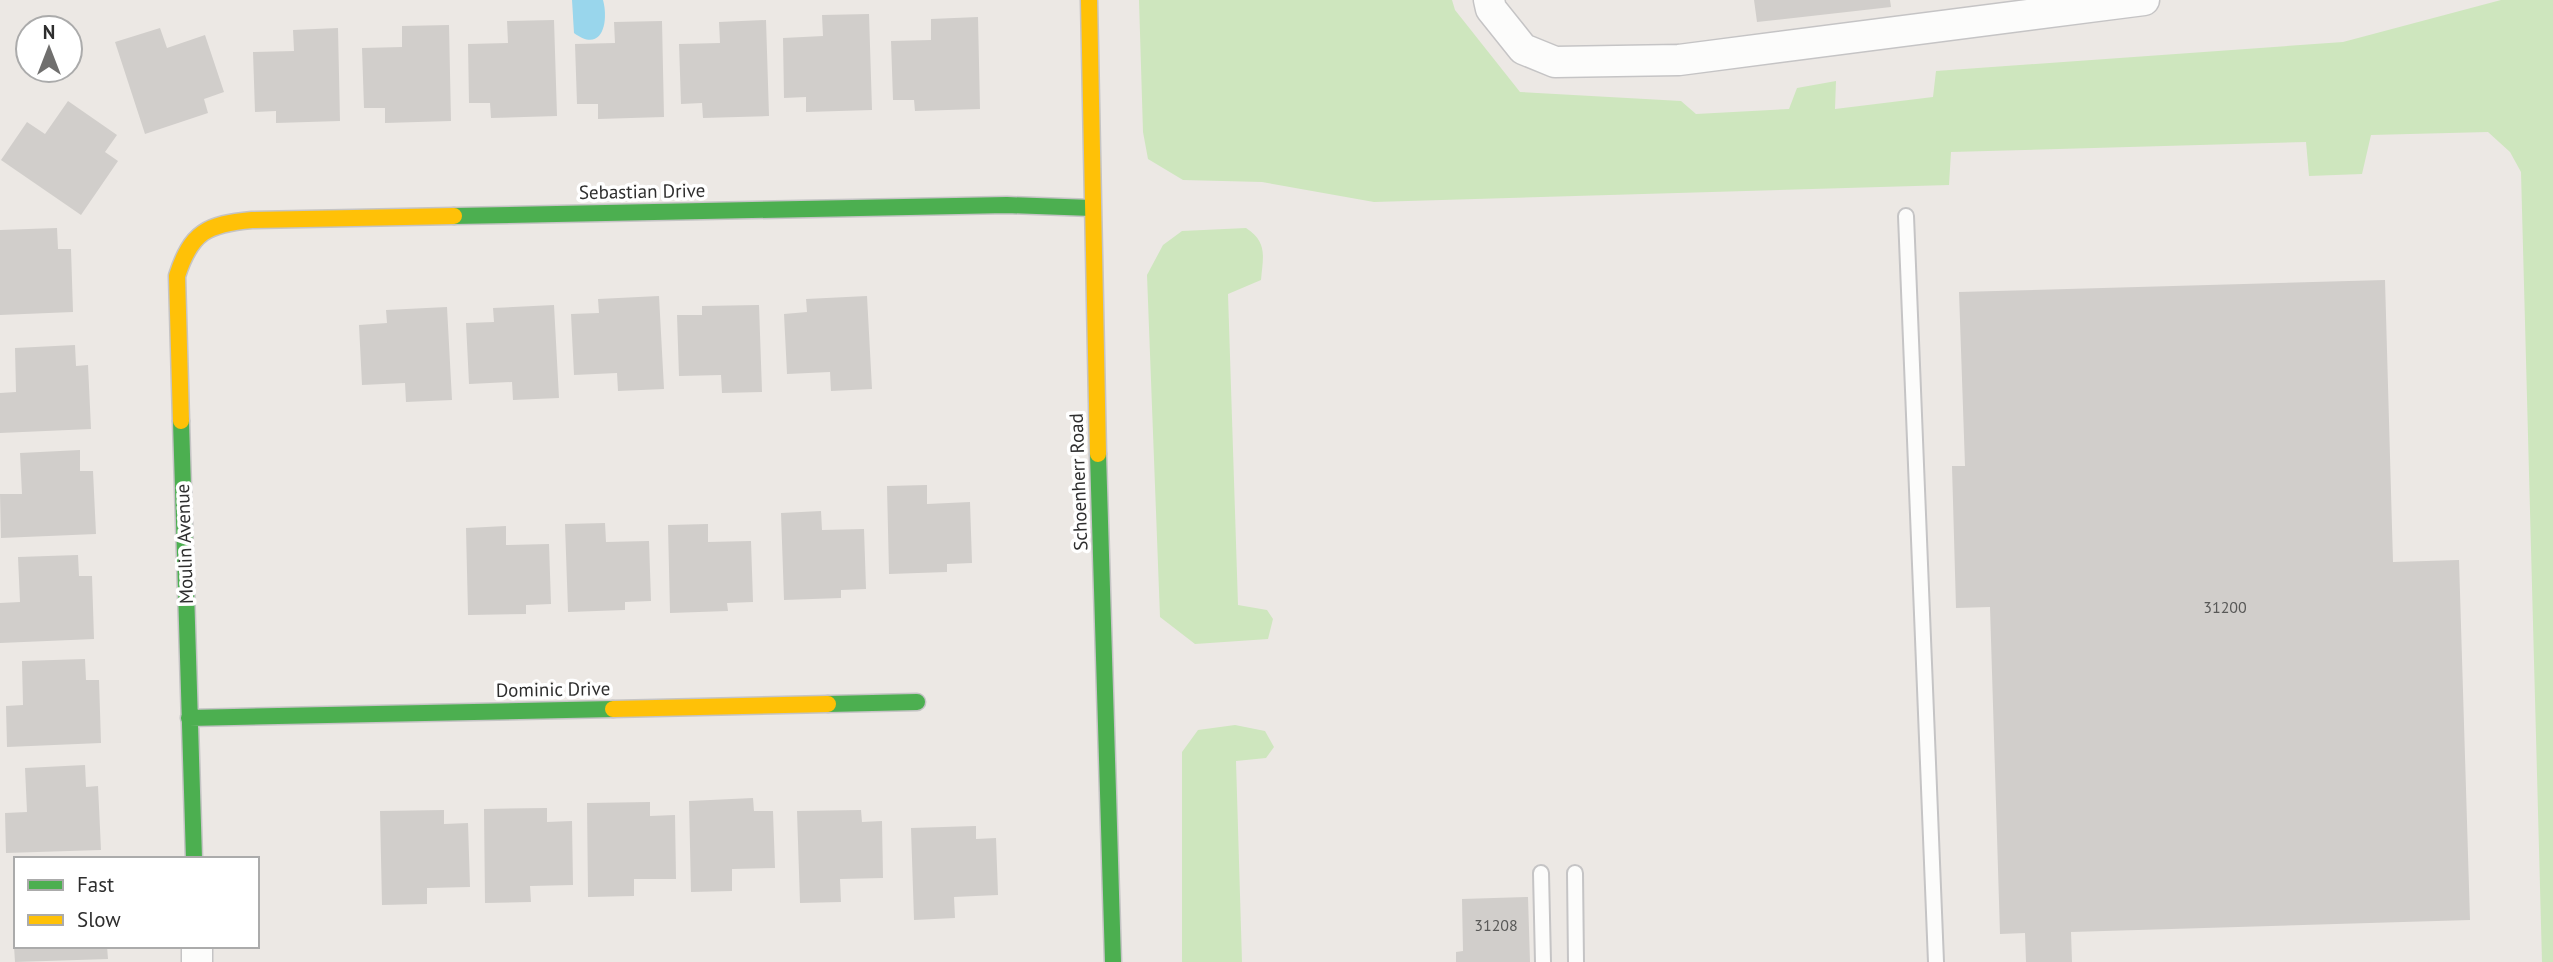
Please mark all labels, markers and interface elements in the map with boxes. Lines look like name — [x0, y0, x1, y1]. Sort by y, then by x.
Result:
north arrow — [14, 14, 84, 84]
text: N — [43, 20, 55, 44]
street label: Sebastian Drive — [579, 178, 705, 204]
street label: Schoenherr Road — [1064, 413, 1092, 551]
street label: Moulin Avenue — [170, 483, 198, 605]
house number: 31200 — [2203, 597, 2247, 617]
street label: Dominic Drive — [496, 676, 610, 702]
legend — [14, 857, 259, 948]
text: Fast — [77, 871, 114, 898]
text: Slow — [77, 906, 121, 933]
house number: 31208 — [1474, 915, 1518, 935]

